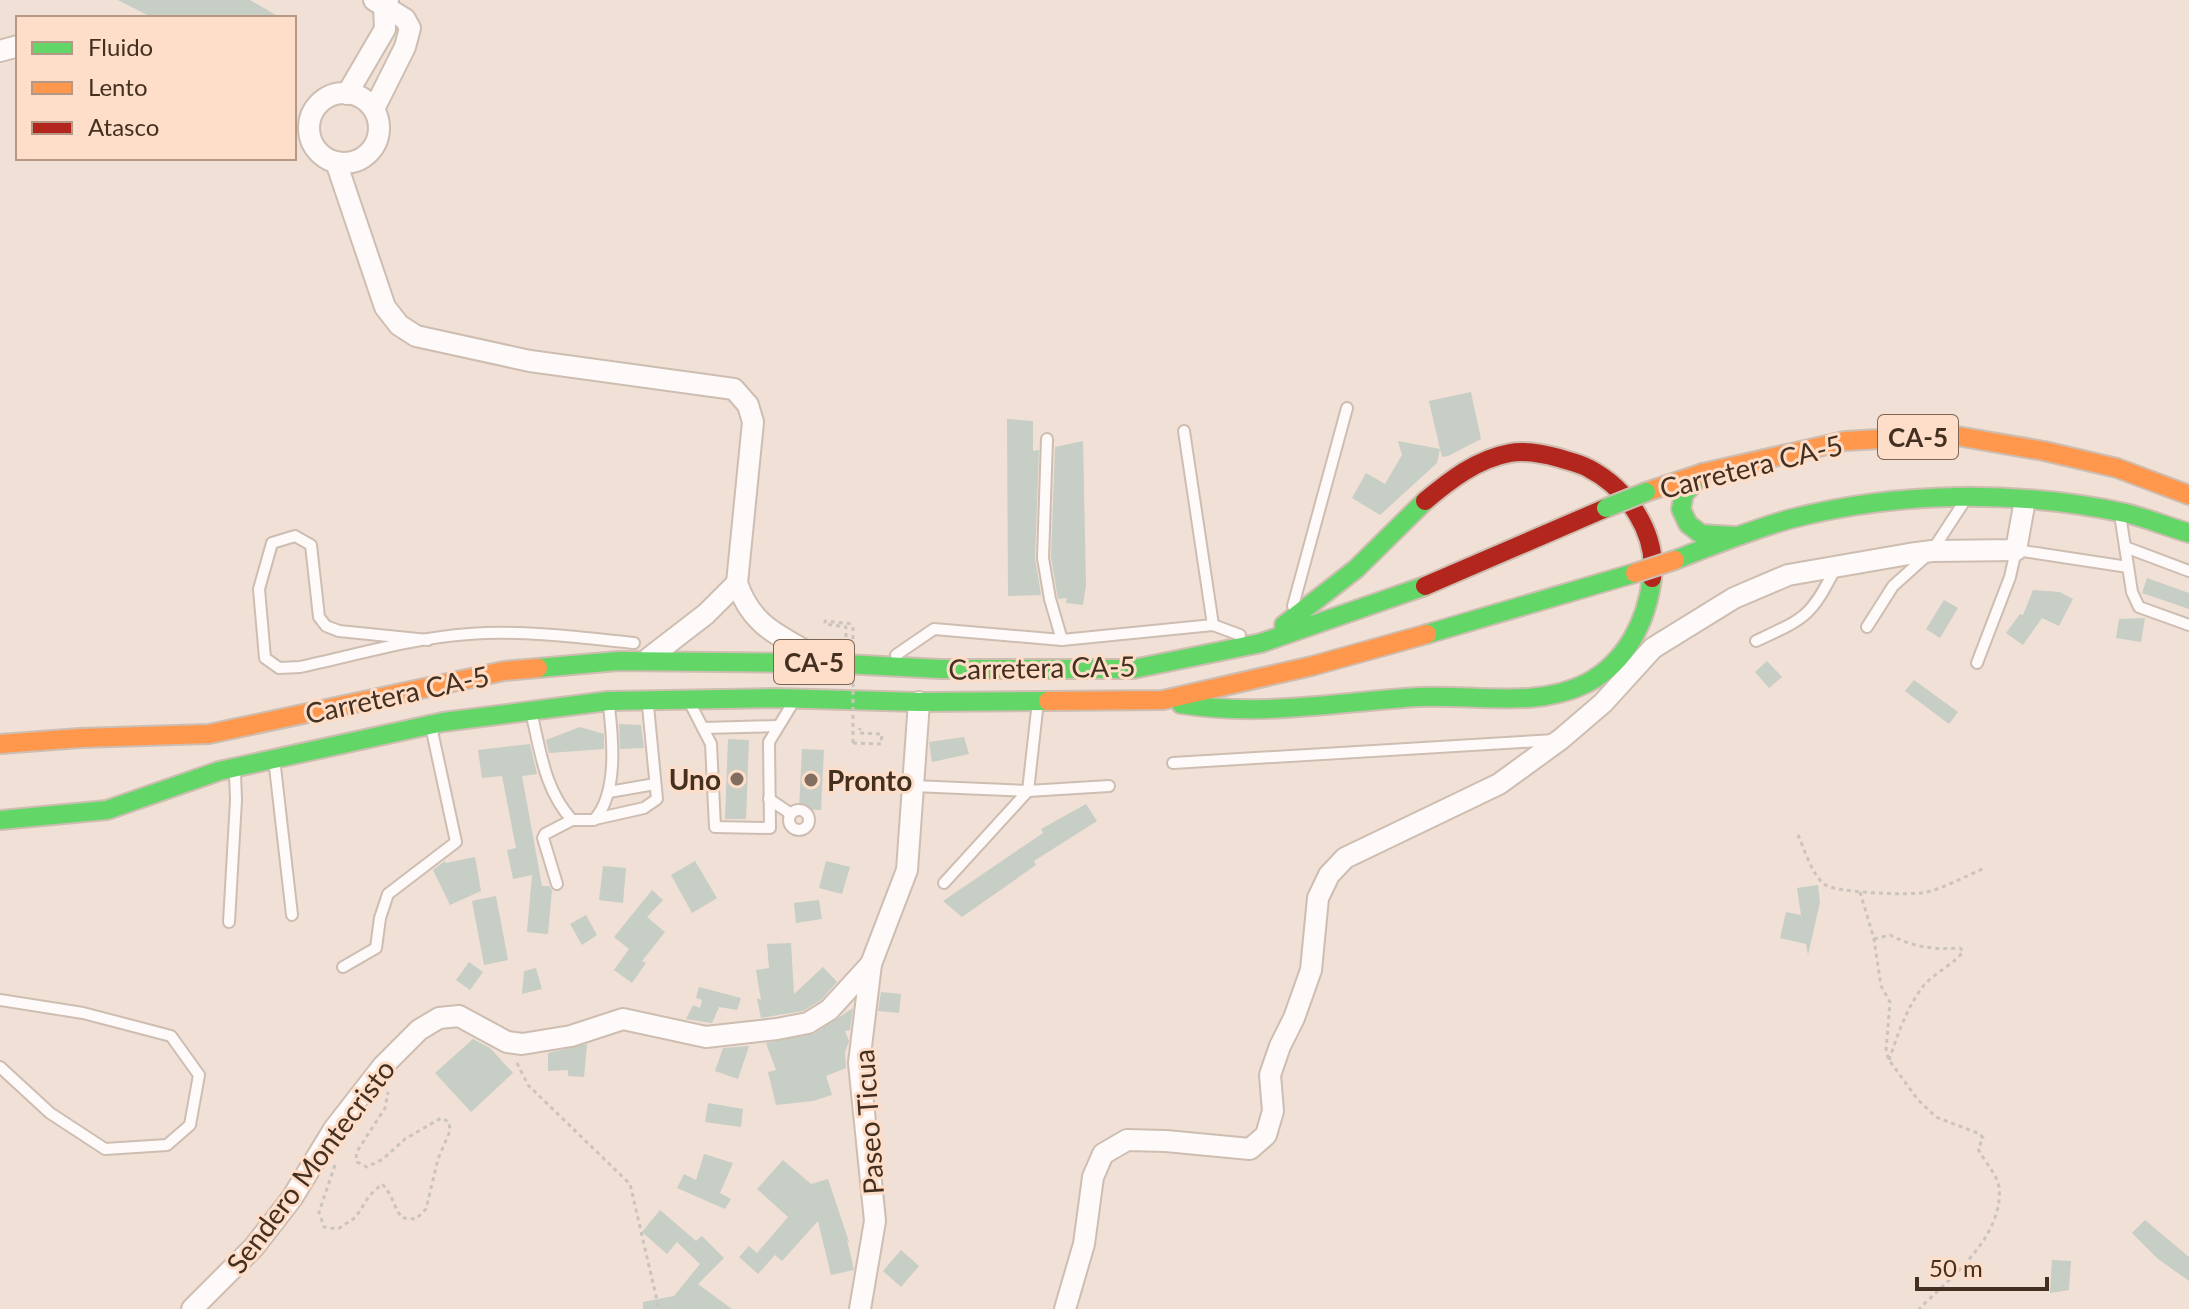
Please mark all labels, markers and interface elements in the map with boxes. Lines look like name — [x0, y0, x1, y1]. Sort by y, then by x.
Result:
legend — [16, 16, 296, 160]
text: Fluido — [88, 32, 153, 61]
text: Lento — [88, 72, 148, 101]
text: Atasco — [88, 112, 159, 141]
road number: CA-5 — [1878, 415, 1958, 459]
street label: Carretera CA-5 — [1656, 427, 1846, 505]
road number: CA-5 — [774, 640, 854, 684]
street label: Carretera CA-5 — [948, 648, 1136, 686]
street label: Carretera CA-5 — [302, 658, 492, 730]
place label: Uno — [669, 762, 721, 796]
place label: Pronto — [827, 763, 912, 797]
marker: Uno — [728, 770, 746, 788]
marker: Pronto — [802, 771, 820, 789]
street label: Paseo Ticua — [846, 1048, 890, 1196]
street label: Sendero Montecristo — [219, 1053, 401, 1279]
scale bar — [1917, 1241, 2047, 1291]
text: 50 m — [1929, 1253, 1983, 1282]

